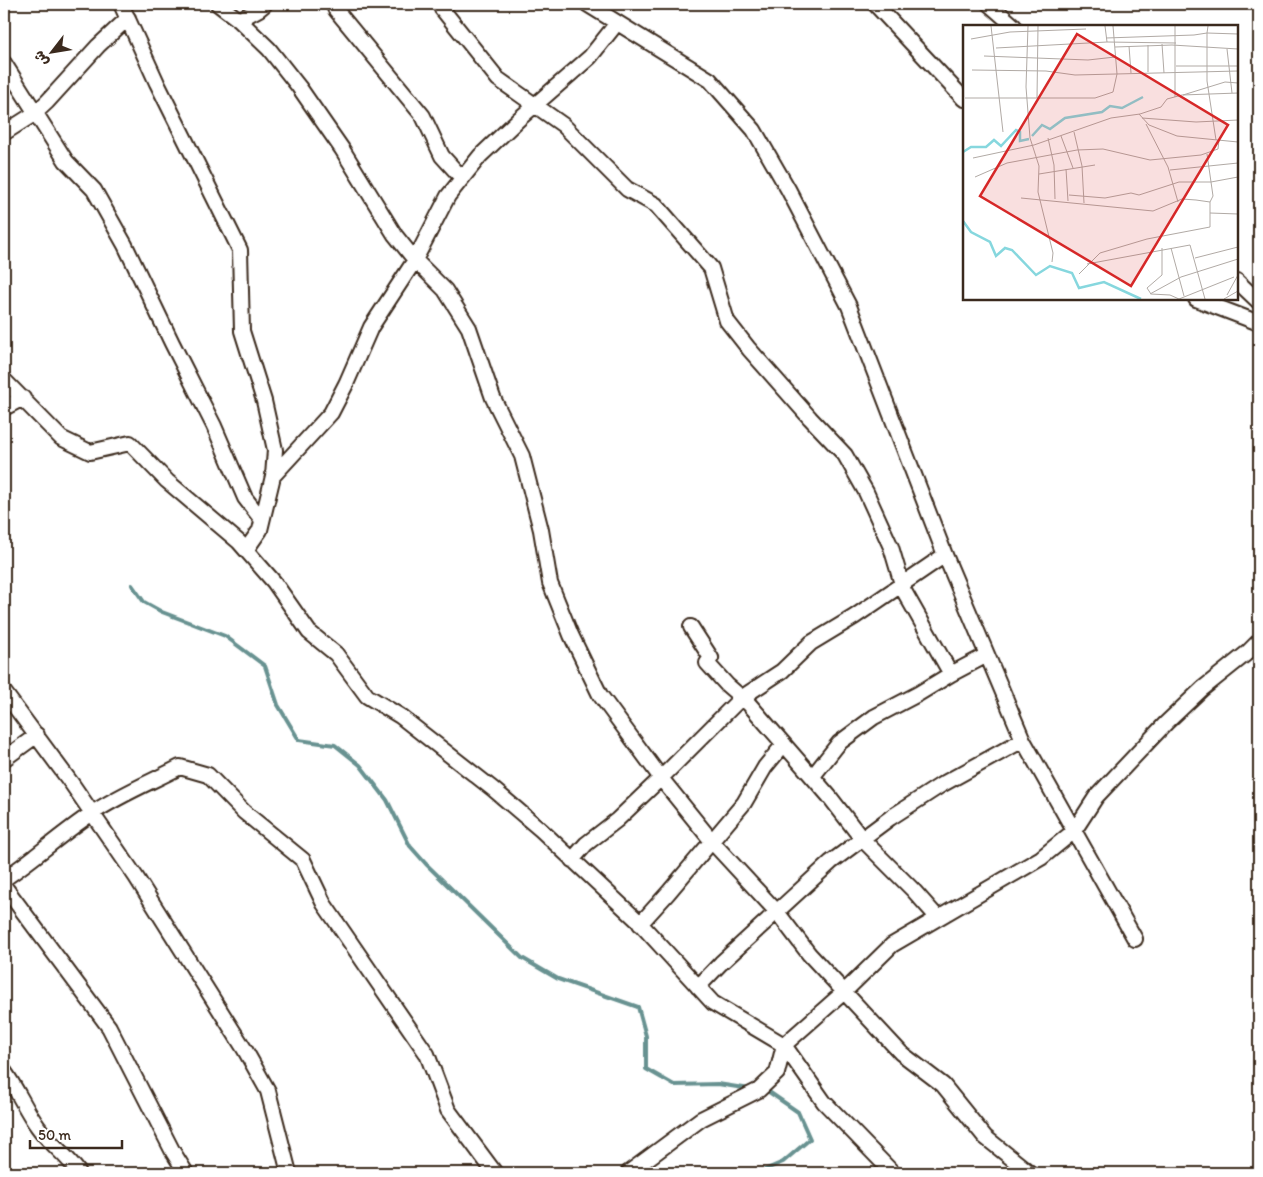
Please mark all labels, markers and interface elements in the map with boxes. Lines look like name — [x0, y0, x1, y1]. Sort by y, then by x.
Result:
inset map — [963, 25, 1238, 300]
north arrow — [28, 28, 78, 78]
text: ش — [30, 47, 53, 69]
scale bar — [30, 1117, 122, 1149]
text: 50 m — [38, 1126, 71, 1144]

